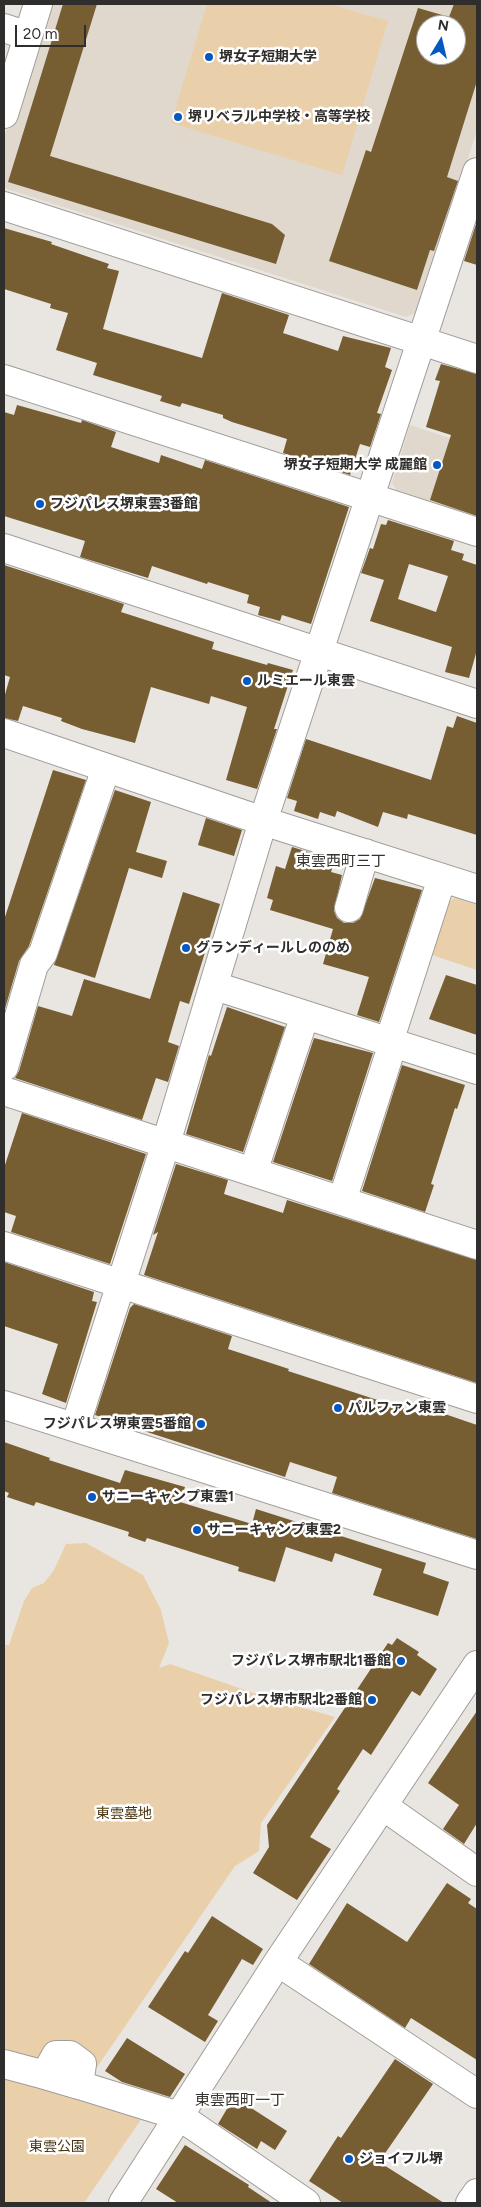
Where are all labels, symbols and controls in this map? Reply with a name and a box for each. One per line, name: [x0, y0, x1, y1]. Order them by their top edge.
scale bar: [18, 15, 89, 47]
north arrow: [416, 15, 466, 65]
text: N: [437, 16, 450, 35]
text: 20 m: [23, 25, 57, 43]
place label: 堺女子短期大学: [219, 49, 317, 65]
marker: 堺女子短期大学: [203, 51, 215, 63]
place label: 堺リベラル中学校・高等学校: [188, 109, 370, 125]
marker: 堺リベラル中学校・高等学校: [172, 111, 184, 123]
place label: 堺女子短期大学 成麗館: [284, 457, 427, 473]
marker: 堺女子短期大学 成麗館: [431, 459, 443, 471]
place label: フジパレス堺東雲3番館: [50, 496, 198, 512]
marker: フジパレス堺東雲3番館: [34, 498, 46, 510]
place label: ルミエール東雲: [257, 673, 355, 689]
marker: ルミエール東雲: [241, 675, 253, 687]
district label: 東雲西町三丁: [296, 853, 386, 871]
place label: グランディールしののめ: [196, 940, 350, 956]
marker: グランディールしののめ: [180, 942, 192, 954]
place label: パルファン東雲: [348, 1400, 446, 1416]
marker: パルファン東雲: [332, 1402, 344, 1414]
place label: フジパレス堺東雲5番館: [43, 1416, 191, 1432]
marker: フジパレス堺東雲5番館: [195, 1418, 207, 1430]
place label: サニーキャンプ東雲1: [102, 1489, 234, 1505]
marker: サニーキャンプ東雲1: [86, 1491, 98, 1503]
place label: サニーキャンプ東雲2: [207, 1522, 341, 1538]
marker: サニーキャンプ東雲2: [191, 1524, 203, 1536]
place label: フジパレス堺市駅北1番館: [231, 1653, 391, 1669]
marker: フジパレス堺市駅北1番館: [395, 1655, 407, 1667]
place label: フジパレス堺市駅北2番館: [200, 1692, 362, 1708]
marker: フジパレス堺市駅北2番館: [366, 1694, 378, 1706]
park label: 東雲墓地: [96, 1806, 152, 1822]
district label: 東雲西町一丁: [195, 2092, 285, 2110]
park label: 東雲公園: [29, 2139, 85, 2155]
place label: ジョイフル堺: [359, 2151, 443, 2167]
marker: ジョイフル堺: [343, 2153, 355, 2165]

